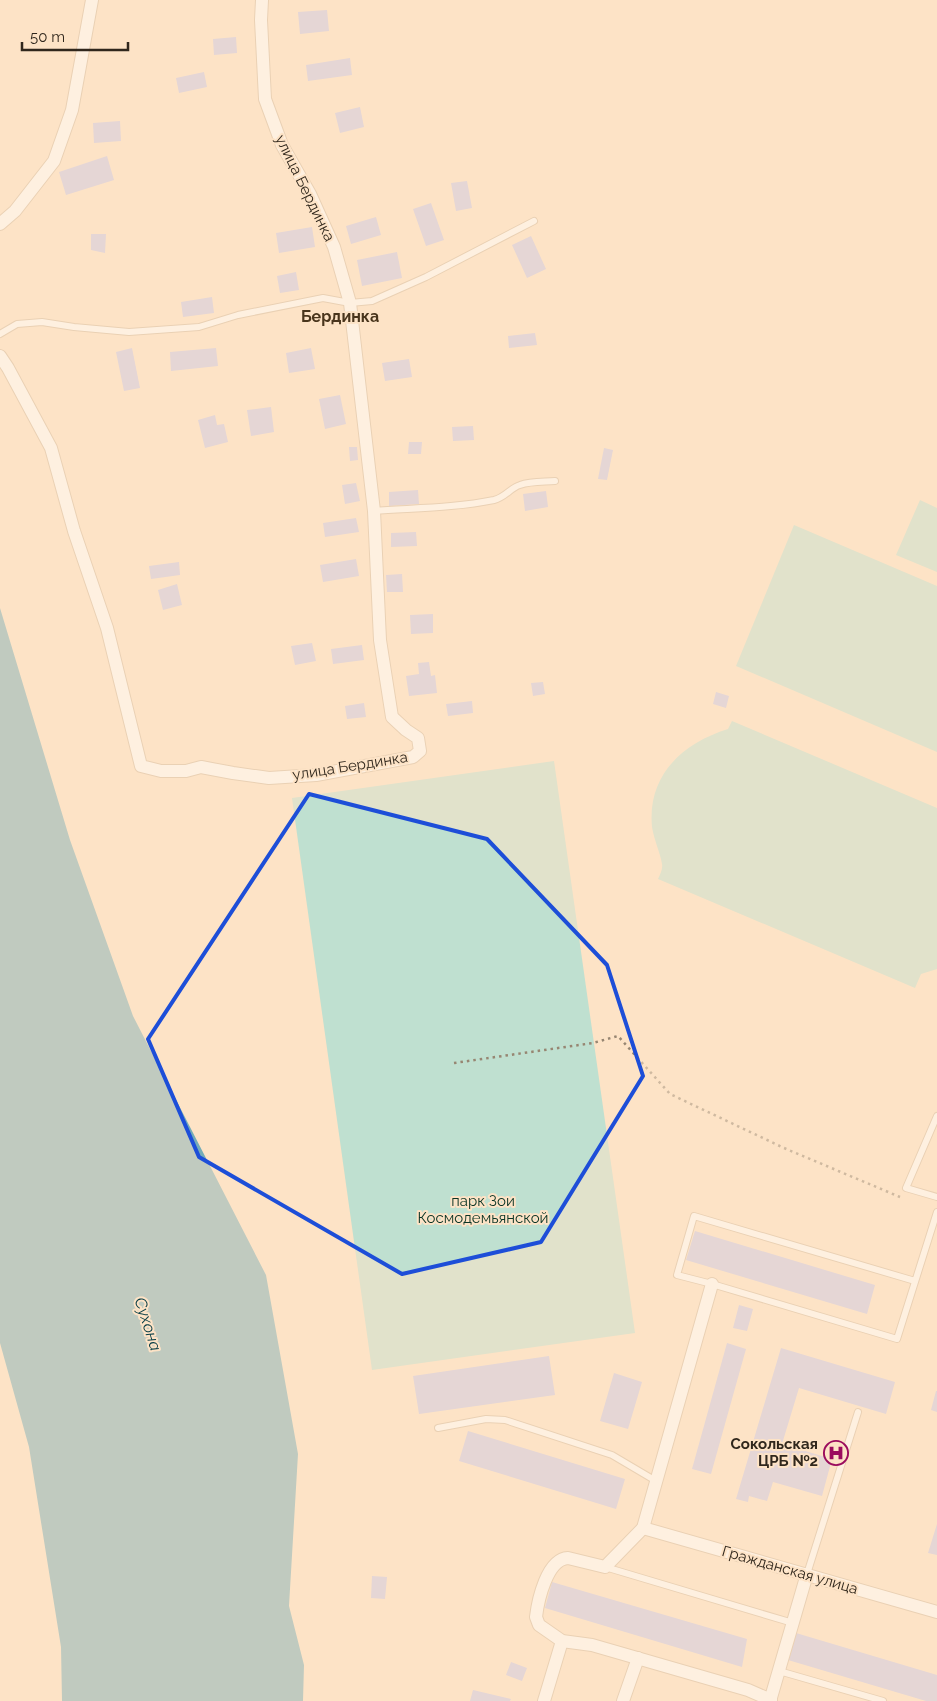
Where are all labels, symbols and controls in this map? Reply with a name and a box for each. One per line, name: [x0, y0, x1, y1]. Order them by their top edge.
scale bar: [22, 20, 129, 52]
text: 50 m: [30, 28, 65, 46]
street label: улица Бердинка: [271, 132, 339, 244]
district label: Бердинка: [301, 307, 379, 326]
street label: улица Бердинка: [291, 748, 409, 784]
park label: парк Зои Космодемьянской: [418, 1192, 548, 1227]
water label: Сухона: [130, 1295, 166, 1354]
place label: Сокольская ЦРБ №2: [731, 1435, 818, 1470]
hospital icon: Сокольская ЦРБ №2: [823, 1440, 849, 1466]
street label: Гражданская улица: [720, 1542, 860, 1598]

